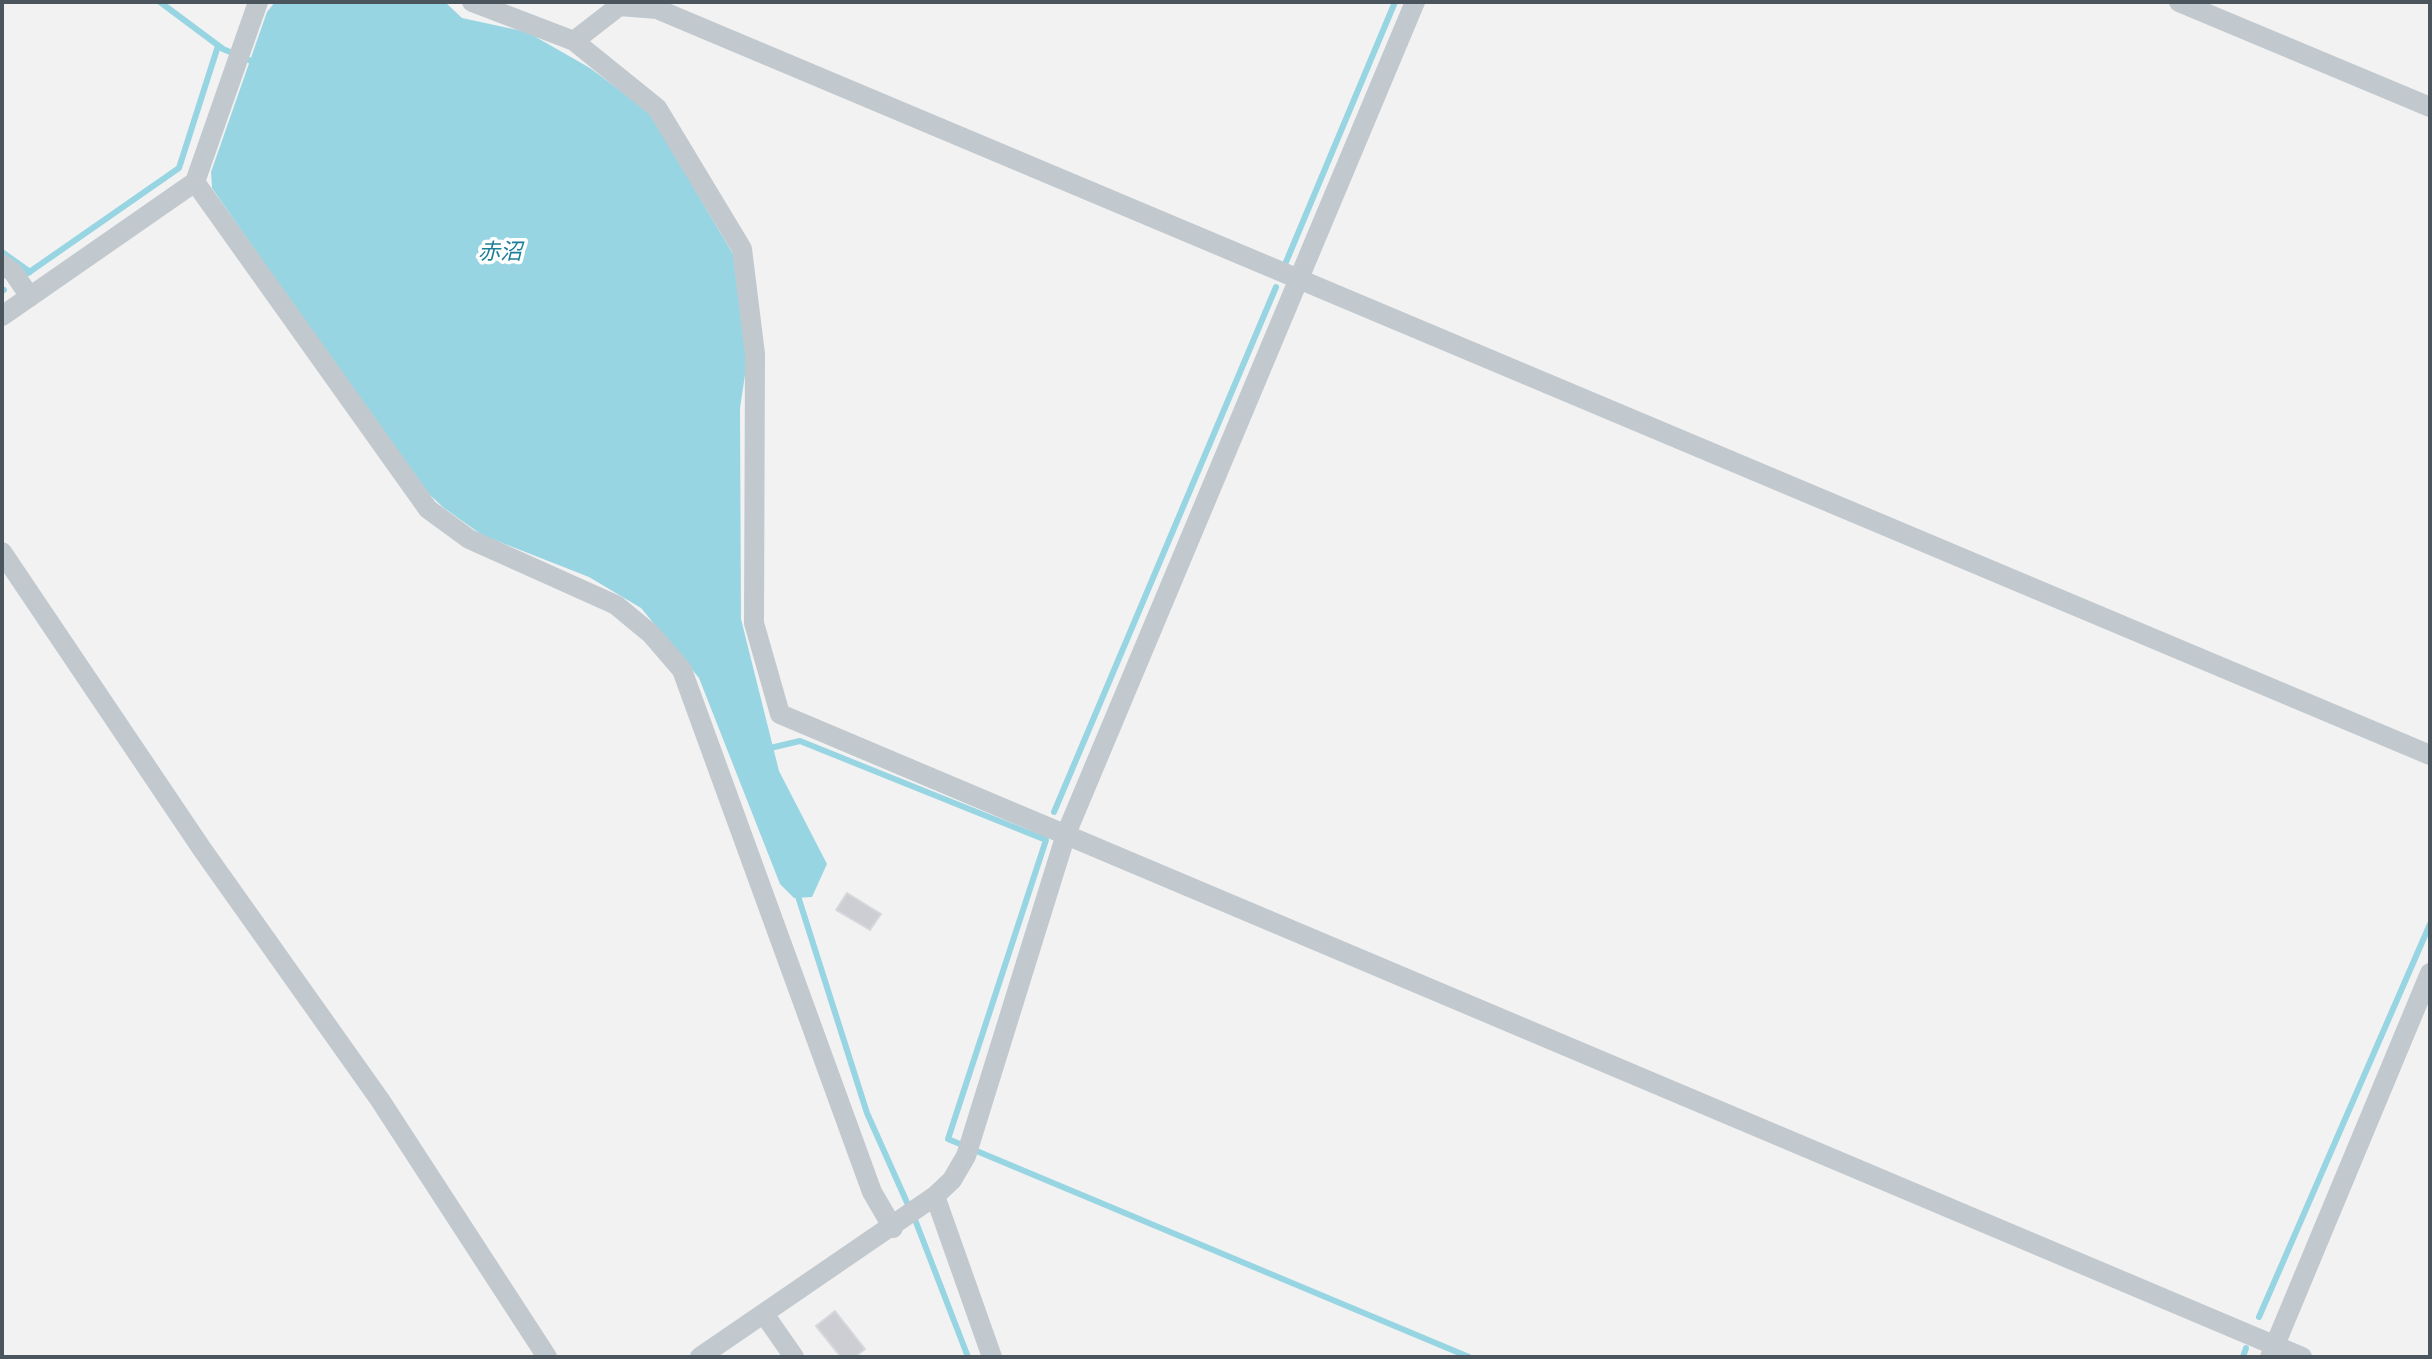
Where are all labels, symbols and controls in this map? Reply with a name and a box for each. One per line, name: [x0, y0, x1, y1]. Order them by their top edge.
water label: 赤沼: [478, 240, 522, 266]

